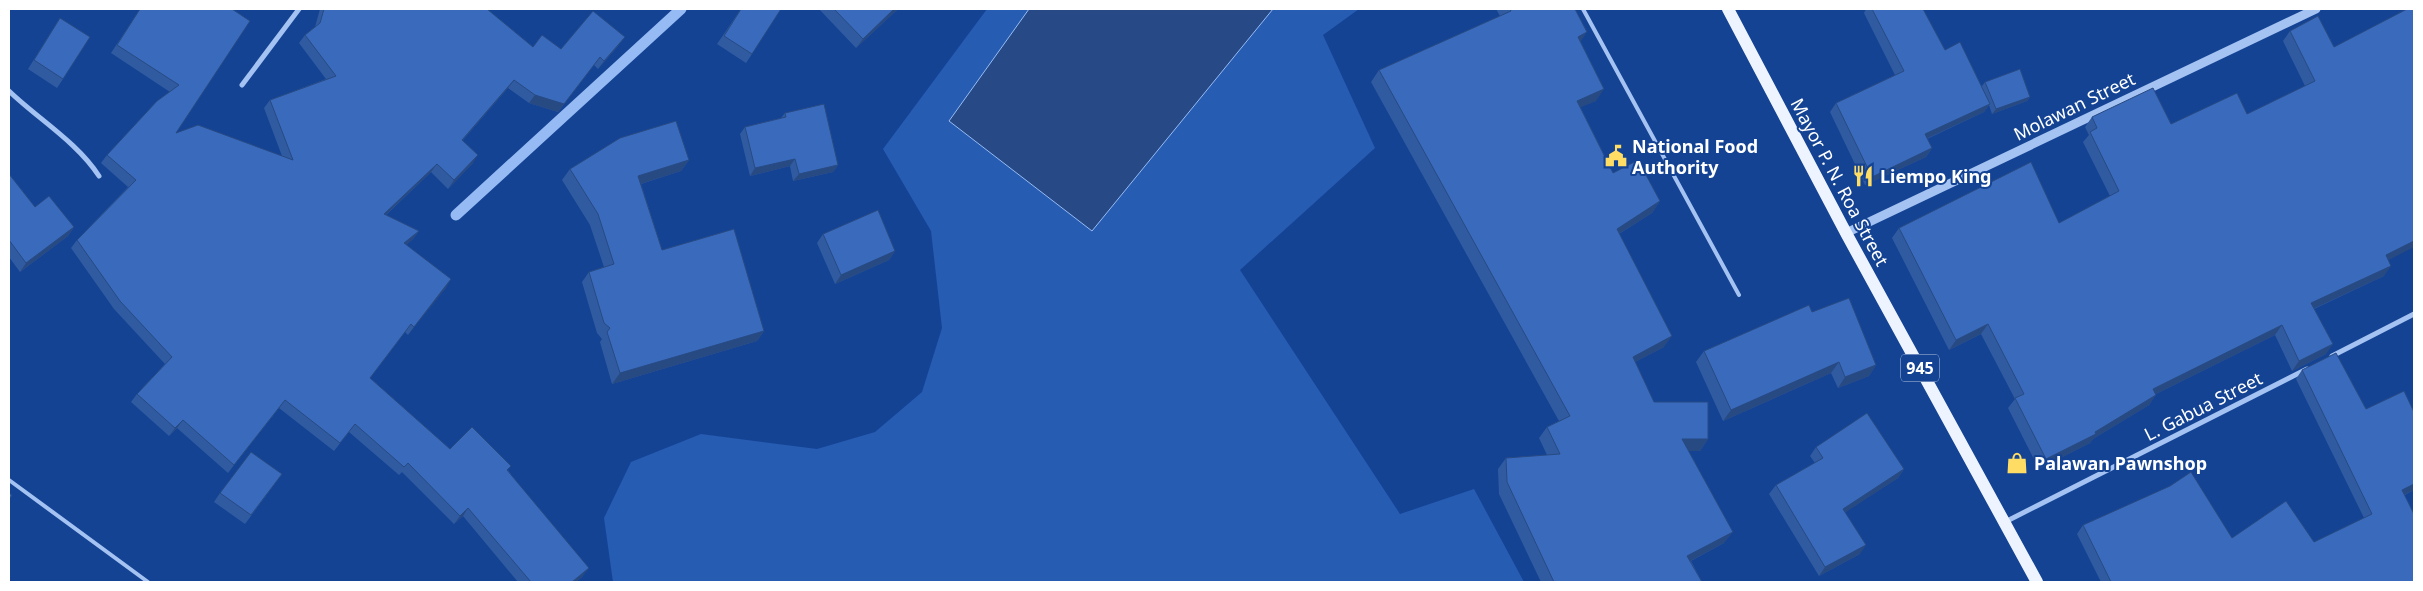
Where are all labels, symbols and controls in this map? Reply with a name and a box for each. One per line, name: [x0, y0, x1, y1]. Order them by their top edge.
street label: Molawan Street: [2009, 66, 2139, 146]
street label: Mayor P. N. Roa Street: [1786, 94, 1895, 271]
place label: National Food Authority: [1632, 134, 1758, 179]
public building icon: National Food Authority: [1603, 143, 1629, 169]
restaurant icon: Liempo King: [1850, 163, 1876, 189]
place label: Liempo King: [1880, 164, 1991, 188]
road number: 945: [1901, 354, 1939, 382]
street label: L. Gabua Street: [2140, 366, 2267, 446]
shop icon: Palawan Pawnshop: [2004, 450, 2030, 476]
place label: Palawan Pawnshop: [2034, 451, 2207, 475]

